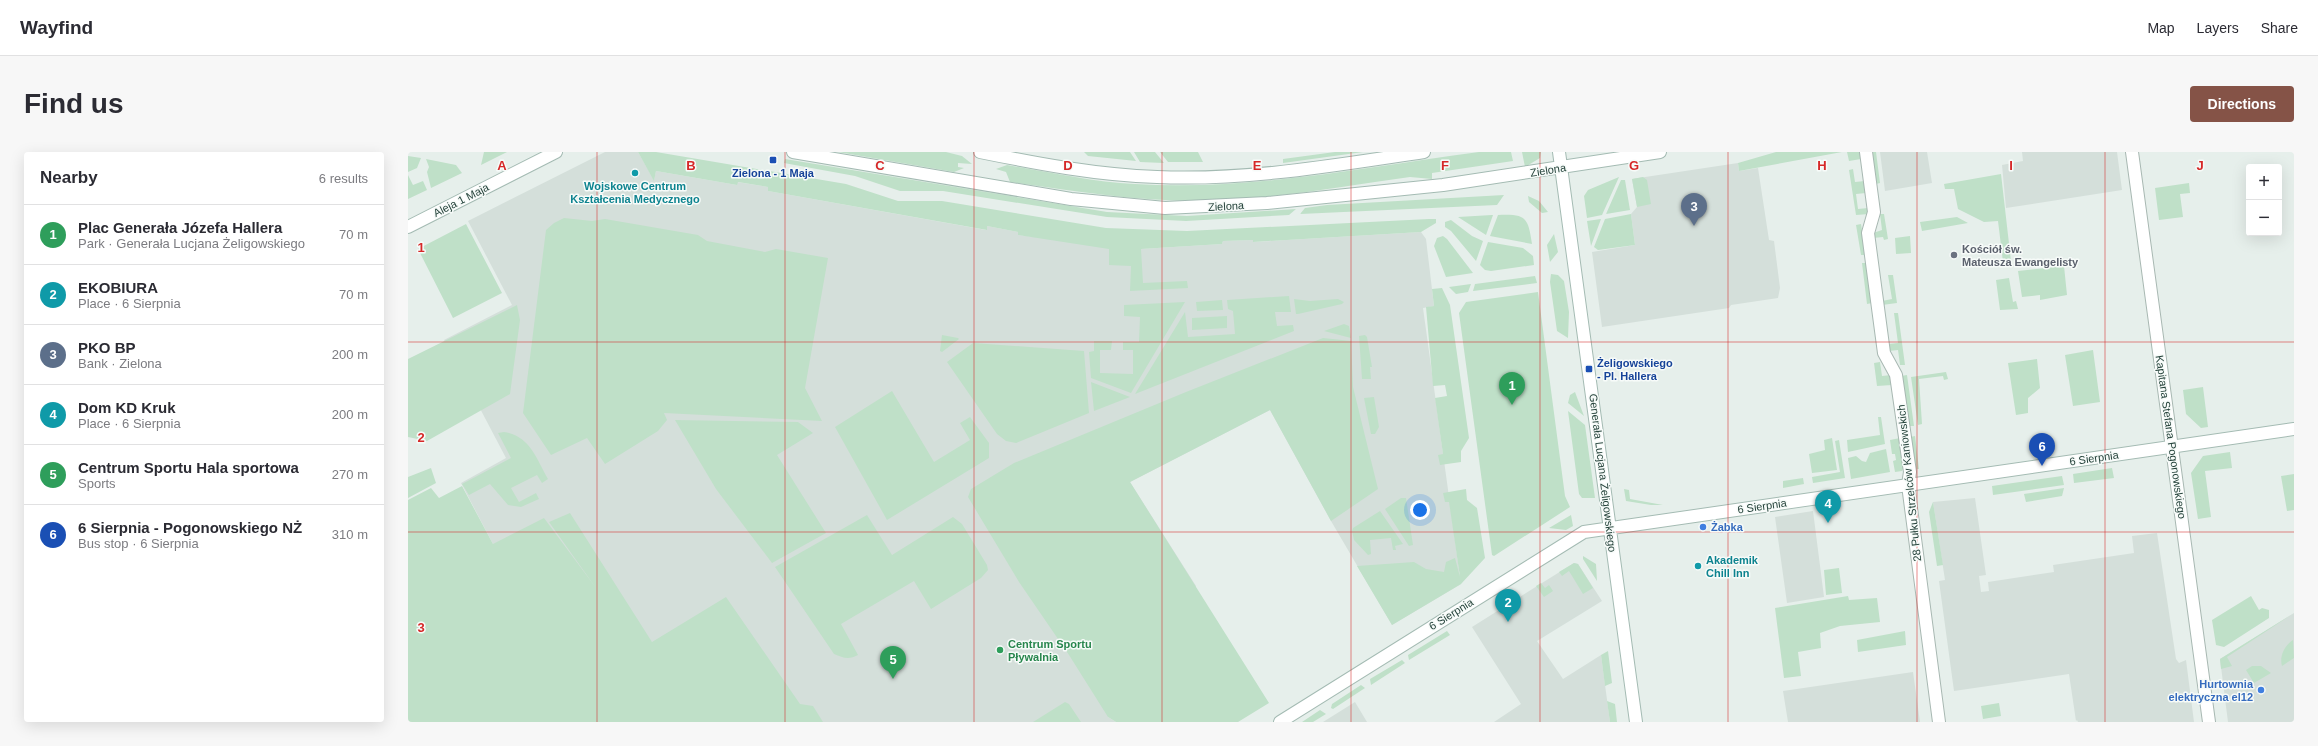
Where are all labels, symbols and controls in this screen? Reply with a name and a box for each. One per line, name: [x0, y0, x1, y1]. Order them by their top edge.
text: Wayfind: [20, 17, 93, 38]
text: Map: [2147, 20, 2175, 36]
text: Layers: [2197, 20, 2239, 36]
text: Share: [2261, 20, 2298, 36]
button: Directions: [2190, 86, 2294, 122]
text: Find us: [24, 88, 124, 119]
marker: Zielona - 1 Maja: [768, 155, 778, 165]
text: A: [497, 158, 507, 173]
text: B: [686, 158, 696, 173]
text: C: [875, 158, 885, 173]
text: D: [1063, 158, 1073, 173]
text: E: [1253, 158, 1262, 173]
text: F: [1441, 158, 1449, 173]
text: G: [1629, 158, 1639, 173]
text: H: [1817, 158, 1827, 173]
text: I: [2009, 158, 2013, 173]
text: J: [2196, 158, 2204, 173]
street label: Zielona: [1529, 161, 1568, 179]
map controls: [2246, 164, 2282, 236]
button: +: [2246, 164, 2282, 200]
place label: Zielona - 1 Maja: [732, 167, 815, 179]
text: Nearby: [40, 168, 98, 187]
marker: Wojskowe Centrum Kształcenia Medycznego: [630, 168, 640, 178]
text: 6 results: [319, 171, 368, 186]
place label: Wojskowe Centrum Kształcenia Medycznego: [570, 180, 700, 205]
street label: Aleja 1 Maja: [431, 181, 491, 219]
pin: 3: [1681, 193, 1707, 226]
street label: Zielona: [1208, 199, 1245, 213]
button: −: [2246, 200, 2282, 236]
text: Plac Generała Józefa Hallera: [78, 219, 282, 236]
text: 1: [49, 227, 57, 242]
text: 70 m: [339, 227, 368, 242]
text: Park · Generała Lucjana Żeligowskiego: [78, 236, 305, 251]
text: 1: [417, 240, 425, 255]
place label: Kościół św. Mateusza Ewangelisty: [1962, 243, 2079, 268]
marker: Kościół św. Mateusza Ewangelisty: [1949, 250, 1959, 260]
text: EKOBIURA: [78, 279, 158, 296]
text: 2: [49, 287, 57, 302]
text: 70 m: [339, 287, 368, 302]
text: Place · 6 Sierpnia: [78, 296, 181, 311]
text: PKO BP: [78, 339, 136, 356]
text: 3: [49, 347, 57, 362]
text: 200 m: [332, 347, 368, 362]
street label: Kapitana Stefana Pogonowskiego: [2154, 354, 2188, 520]
text: Bank · Zielona: [78, 356, 162, 371]
place label: Żeligowskiego - Pl. Hallera: [1597, 357, 1673, 382]
marker: Żeligowskiego - Pl. Hallera: [1584, 364, 1594, 374]
pin: 1: [1499, 372, 1525, 405]
street label: Generała Lucjana Żeligowskiego: [1587, 393, 1619, 553]
text: Dom KD Kruk: [78, 399, 176, 416]
street label: 28 Pułku Strzelców Kaniowskich: [1895, 404, 1923, 562]
text: 4: [49, 407, 57, 422]
text: 200 m: [332, 407, 368, 422]
text: Place · 6 Sierpnia: [78, 416, 181, 431]
text: 2: [417, 430, 425, 445]
pin: 6: [2029, 433, 2055, 466]
street label: 6 Sierpnia: [2069, 448, 2120, 467]
text: Centrum Sportu Hala sportowa: [78, 459, 299, 476]
text: 5: [49, 467, 57, 482]
text: 270 m: [332, 467, 368, 482]
text: Sports: [78, 476, 116, 491]
pin: 4: [1815, 490, 1841, 523]
street label: 6 Sierpnia: [1737, 496, 1788, 515]
your location: [1410, 500, 1430, 520]
text: 6 Sierpnia - Pogonowskiego NŻ: [78, 519, 302, 536]
place label: Żabka: [1711, 521, 1744, 533]
marker: Żabka: [1698, 522, 1708, 532]
text: 6: [49, 527, 57, 542]
text: 310 m: [332, 527, 368, 542]
text: Bus stop · 6 Sierpnia: [78, 536, 199, 551]
place label: Akademik Chill Inn: [1706, 554, 1759, 579]
marker: Akademik Chill Inn: [1693, 561, 1703, 571]
pin: 2: [1495, 589, 1521, 622]
street label: 6 Sierpnia: [1427, 595, 1476, 632]
text: 3: [417, 620, 425, 635]
place label: Centrum Sportu Pływalnia: [1008, 638, 1092, 663]
marker: Centrum Sportu Pływalnia: [995, 645, 1005, 655]
pin: 5: [880, 646, 906, 679]
place label: Hurtownia elektryczna el12: [2169, 678, 2254, 703]
marker: Hurtownia elektryczna el12: [2256, 685, 2266, 695]

